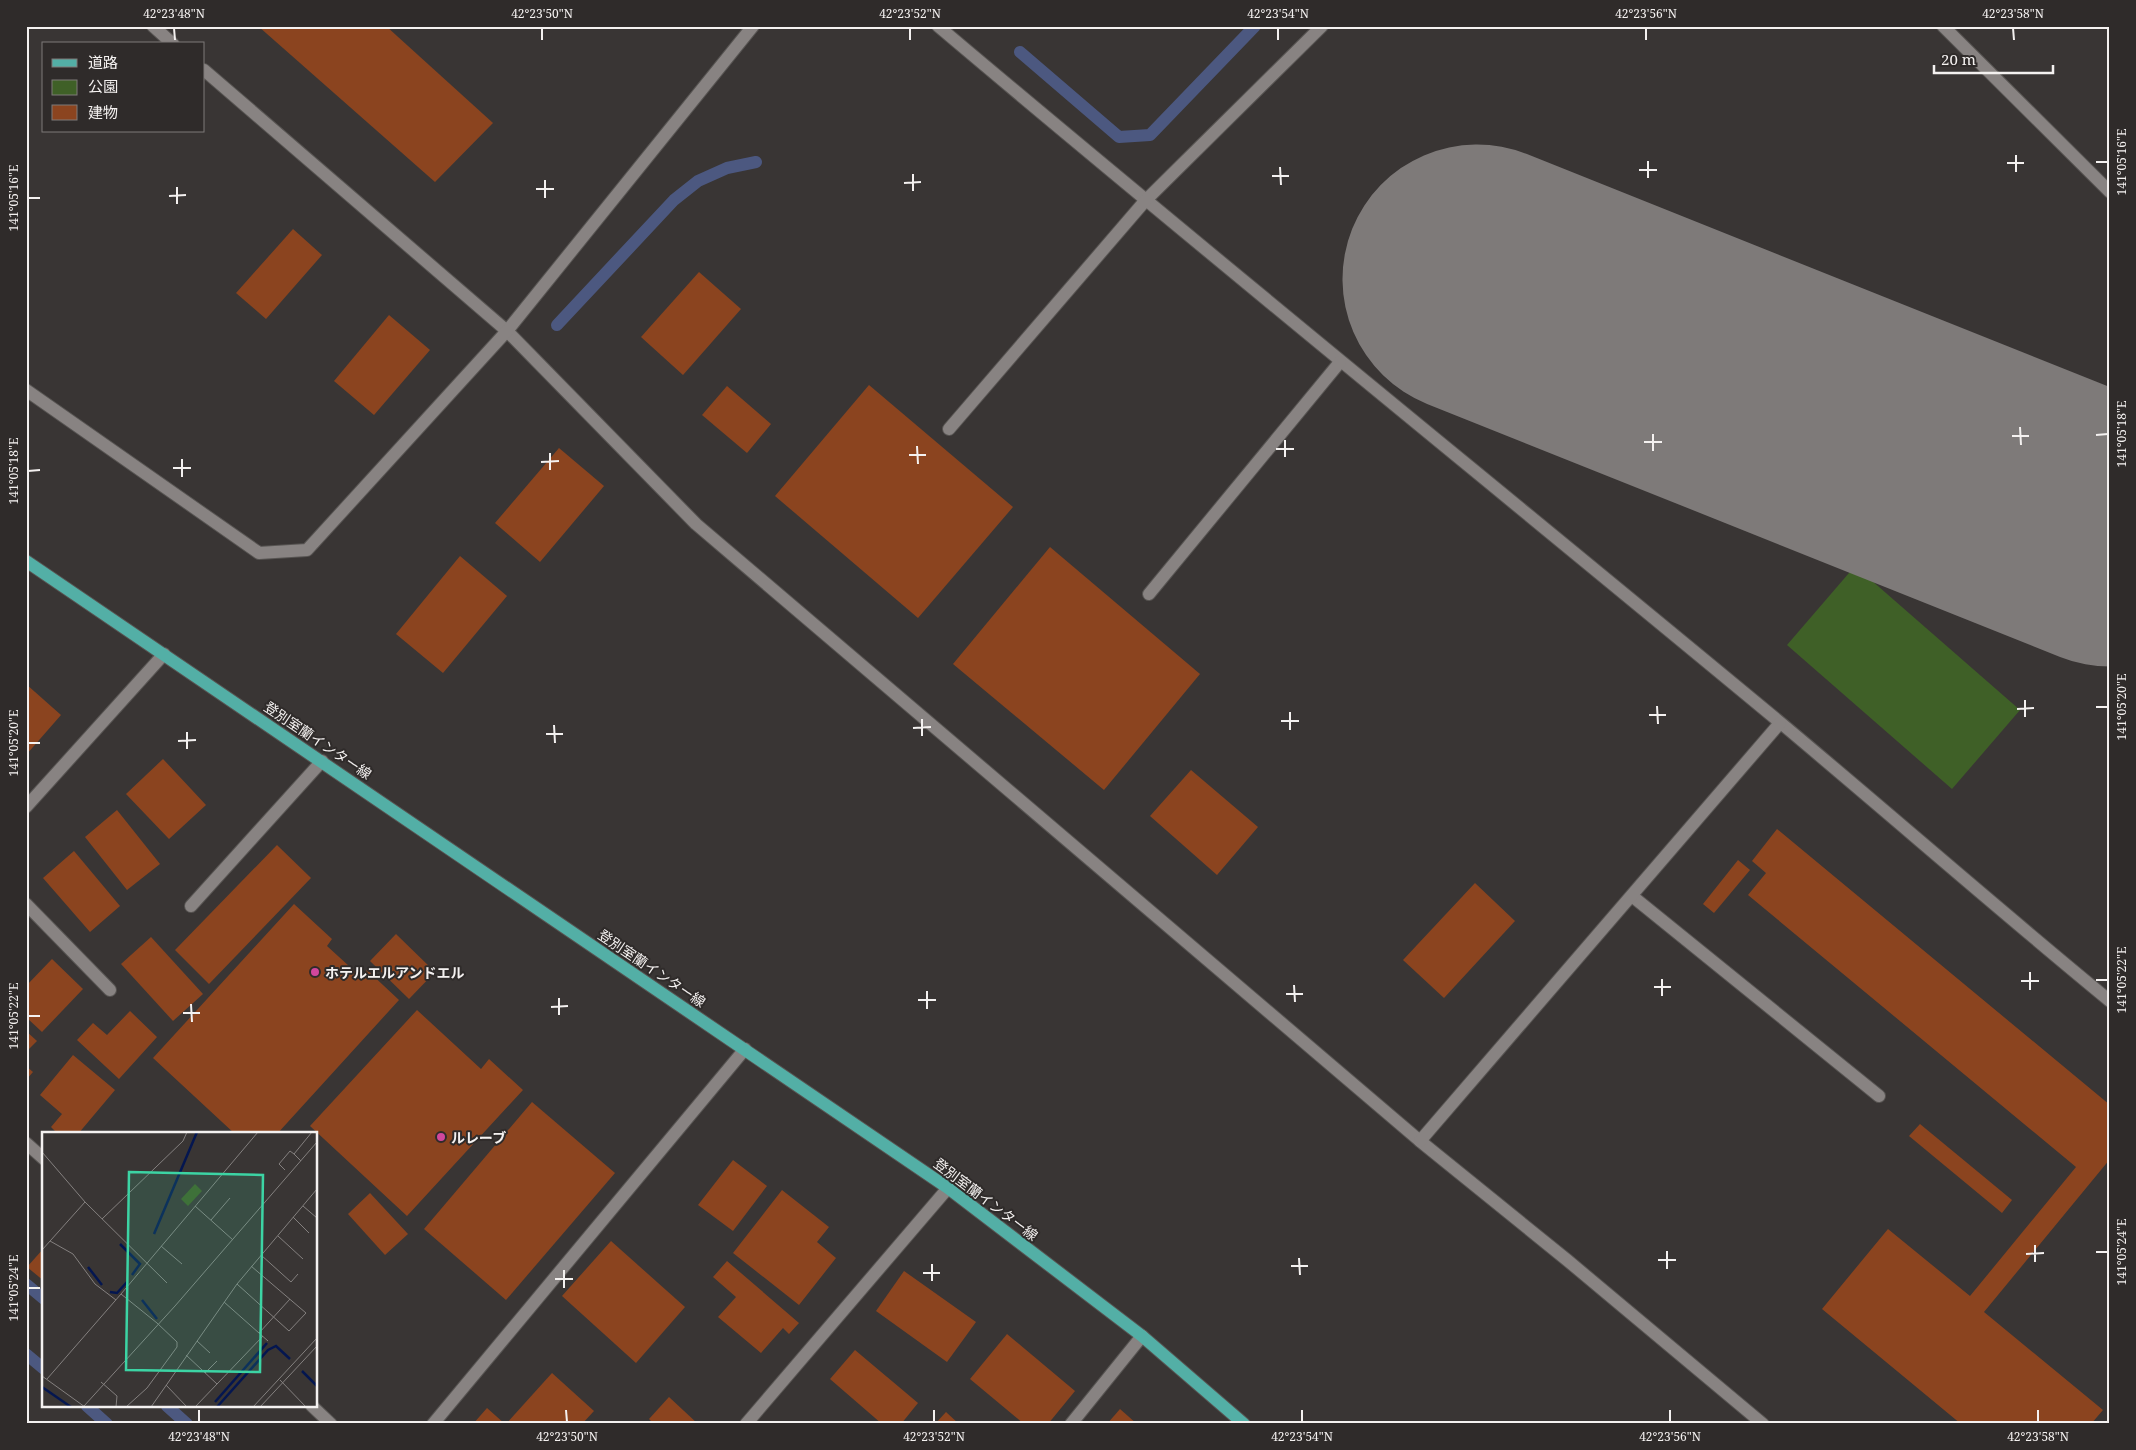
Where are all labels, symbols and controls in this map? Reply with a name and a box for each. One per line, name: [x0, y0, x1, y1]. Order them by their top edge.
text: 42°23'48"N: [143, 5, 205, 22]
text: 42°23'50"N: [511, 5, 573, 22]
text: 42°23'52"N: [879, 5, 941, 22]
text: 42°23'54"N: [1247, 5, 1309, 22]
text: 42°23'56"N: [1615, 5, 1677, 22]
text: 42°23'58"N: [1982, 5, 2044, 22]
legend: [42, 42, 205, 132]
scale bar: [1934, 42, 2052, 74]
text: 20 m: [1941, 49, 1976, 69]
text: 道路: [88, 52, 118, 72]
text: 公園: [88, 76, 118, 96]
text: 建物: [88, 102, 118, 122]
text: 141°05'16"E: [2113, 129, 2130, 195]
text: 141°05'16"E: [5, 165, 22, 231]
text: 141°05'18"E: [2113, 401, 2130, 467]
text: 141°05'18"E: [5, 438, 22, 504]
text: 141°05'20"E: [2113, 674, 2130, 740]
street label: 登別室蘭インター線: [260, 697, 376, 783]
text: 141°05'20"E: [5, 710, 22, 776]
street label: 登別室蘭インター線: [594, 925, 710, 1011]
text: 141°05'22"E: [2113, 947, 2130, 1013]
place label: ホテルエルアンドエル: [325, 963, 464, 982]
marker: ホテルエルアンドエル: [309, 966, 321, 978]
text: 141°05'22"E: [5, 983, 22, 1049]
place label: ルレーブ: [451, 1128, 506, 1147]
marker: ルレーブ: [435, 1131, 447, 1143]
inset map: [42, 1132, 318, 1408]
street label: 登別室蘭インター線: [930, 1153, 1042, 1245]
text: 141°05'24"E: [2113, 1219, 2130, 1285]
text: 141°05'24"E: [5, 1255, 22, 1321]
text: 42°23'48"N: [168, 1428, 230, 1445]
text: 42°23'50"N: [536, 1428, 598, 1445]
text: 42°23'52"N: [903, 1428, 965, 1445]
text: 42°23'54"N: [1271, 1428, 1333, 1445]
text: 42°23'56"N: [1639, 1428, 1701, 1445]
text: 42°23'58"N: [2007, 1428, 2069, 1445]

